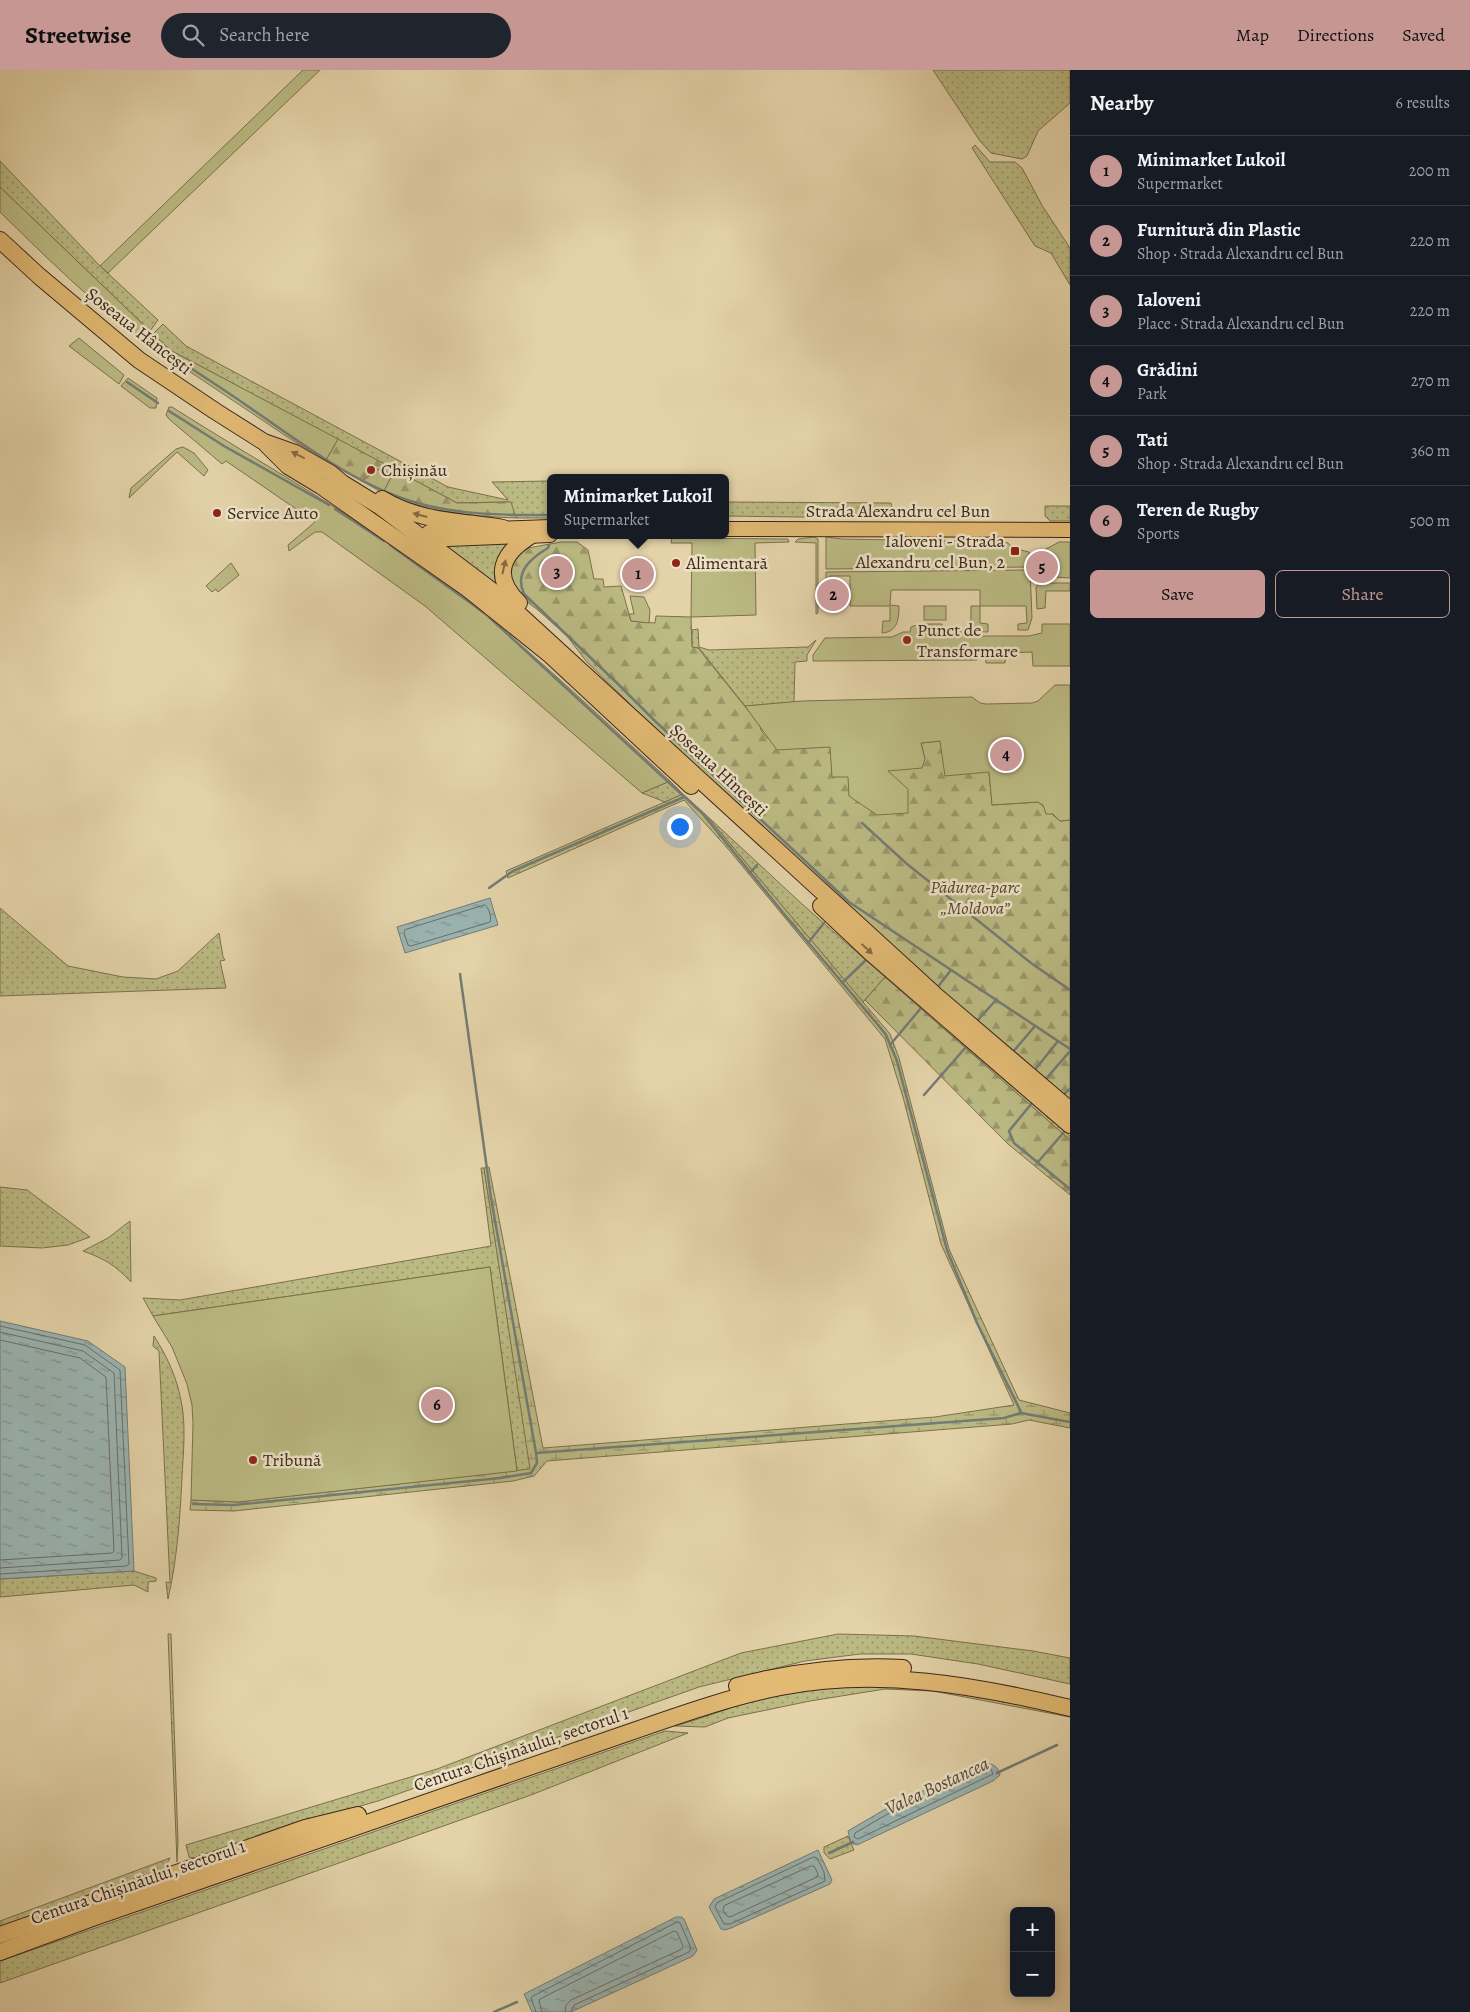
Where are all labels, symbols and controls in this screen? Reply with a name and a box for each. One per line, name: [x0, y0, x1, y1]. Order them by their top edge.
search box: [161, 13, 511, 58]
text: Streetwise: [25, 19, 131, 51]
icon: search: [179, 21, 207, 49]
text: Search here: [219, 22, 310, 48]
text: Map: [1236, 23, 1269, 47]
text: Directions: [1297, 23, 1374, 47]
text: Saved: [1402, 23, 1445, 47]
text: Nearby: [1090, 89, 1153, 117]
text: 6 results: [1396, 92, 1450, 114]
text: Minimarket Lukoil: [1137, 147, 1286, 173]
text: 1: [1103, 160, 1109, 182]
text: 200 m: [1409, 160, 1450, 182]
text: Supermarket: [1137, 173, 1223, 195]
text: Furnitură din Plastic: [1137, 217, 1301, 243]
text: 2: [1102, 230, 1110, 252]
text: 220 m: [1410, 230, 1450, 252]
text: Shop · Strada Alexandru cel Bun: [1137, 243, 1344, 265]
street label: Șoseaua Hâncești: [81, 282, 197, 380]
text: Ialoveni: [1137, 287, 1201, 313]
text: 3: [1103, 300, 1109, 322]
text: 220 m: [1410, 300, 1450, 322]
text: Place · Strada Alexandru cel Bun: [1137, 313, 1344, 335]
text: Grădini: [1137, 357, 1198, 383]
text: 4: [1102, 370, 1110, 392]
text: 270 m: [1411, 370, 1450, 392]
text: Park: [1137, 383, 1167, 405]
text: Tati: [1137, 427, 1168, 453]
text: 5: [1103, 440, 1109, 462]
text: 360 m: [1411, 440, 1450, 462]
one-way arrow: [291, 451, 305, 459]
text: Shop · Strada Alexandru cel Bun: [1137, 453, 1344, 475]
place label: Chișinău: [381, 458, 448, 482]
marker: Chișinău: [365, 464, 377, 476]
popup: [547, 474, 729, 539]
text: Minimarket Lukoil: [564, 483, 712, 509]
text: Teren de Rugby: [1137, 497, 1259, 523]
street label: Strada Alexandru cel Bun: [806, 499, 990, 523]
place label: Service Auto: [227, 501, 318, 525]
marker: Service Auto: [211, 507, 223, 519]
text: Supermarket: [564, 509, 650, 531]
text: 6: [1102, 510, 1110, 532]
text: 500 m: [1410, 510, 1450, 532]
one-way arrow: [413, 511, 428, 519]
text: Sports: [1137, 523, 1180, 545]
place label: Ialoveni - Strada Alexandru cel Bun, 2: [855, 529, 1006, 574]
marker: Ialoveni - Strada Alexandru cel Bun, 2: [1009, 545, 1021, 557]
pin: 5: [1026, 548, 1058, 586]
place label: Alimentară: [685, 551, 769, 575]
pin: 3: [541, 553, 573, 591]
pin: 1: [622, 555, 654, 593]
marker: Alimentară: [670, 557, 682, 569]
one-way arrow: [501, 559, 509, 575]
button: Save: [1090, 570, 1265, 618]
button: Share: [1275, 570, 1450, 618]
pin: 2: [817, 576, 849, 614]
place label: Punct de Transformare: [917, 618, 1018, 663]
marker: Punct de Transformare: [901, 634, 913, 646]
street label: Șoseaua Hîncești: [665, 718, 773, 822]
pin: 4: [990, 736, 1022, 774]
your location: [667, 814, 693, 840]
park label: Pădurea-parc „Moldova”: [930, 875, 1021, 920]
one-way arrow: [860, 943, 872, 955]
pin: 6: [421, 1386, 453, 1424]
place label: Tribună: [263, 1448, 322, 1472]
marker: Tribună: [247, 1454, 259, 1466]
street label: Centura Chișinăului, sectorul 1: [410, 1701, 632, 1797]
water label: Valea Bostancea: [881, 1750, 993, 1821]
street label: Centura Chișinăului, sectorul 1: [27, 1834, 249, 1930]
map controls: [1010, 1907, 1055, 1997]
button: +: [1010, 1907, 1055, 1952]
button: −: [1010, 1952, 1055, 1997]

